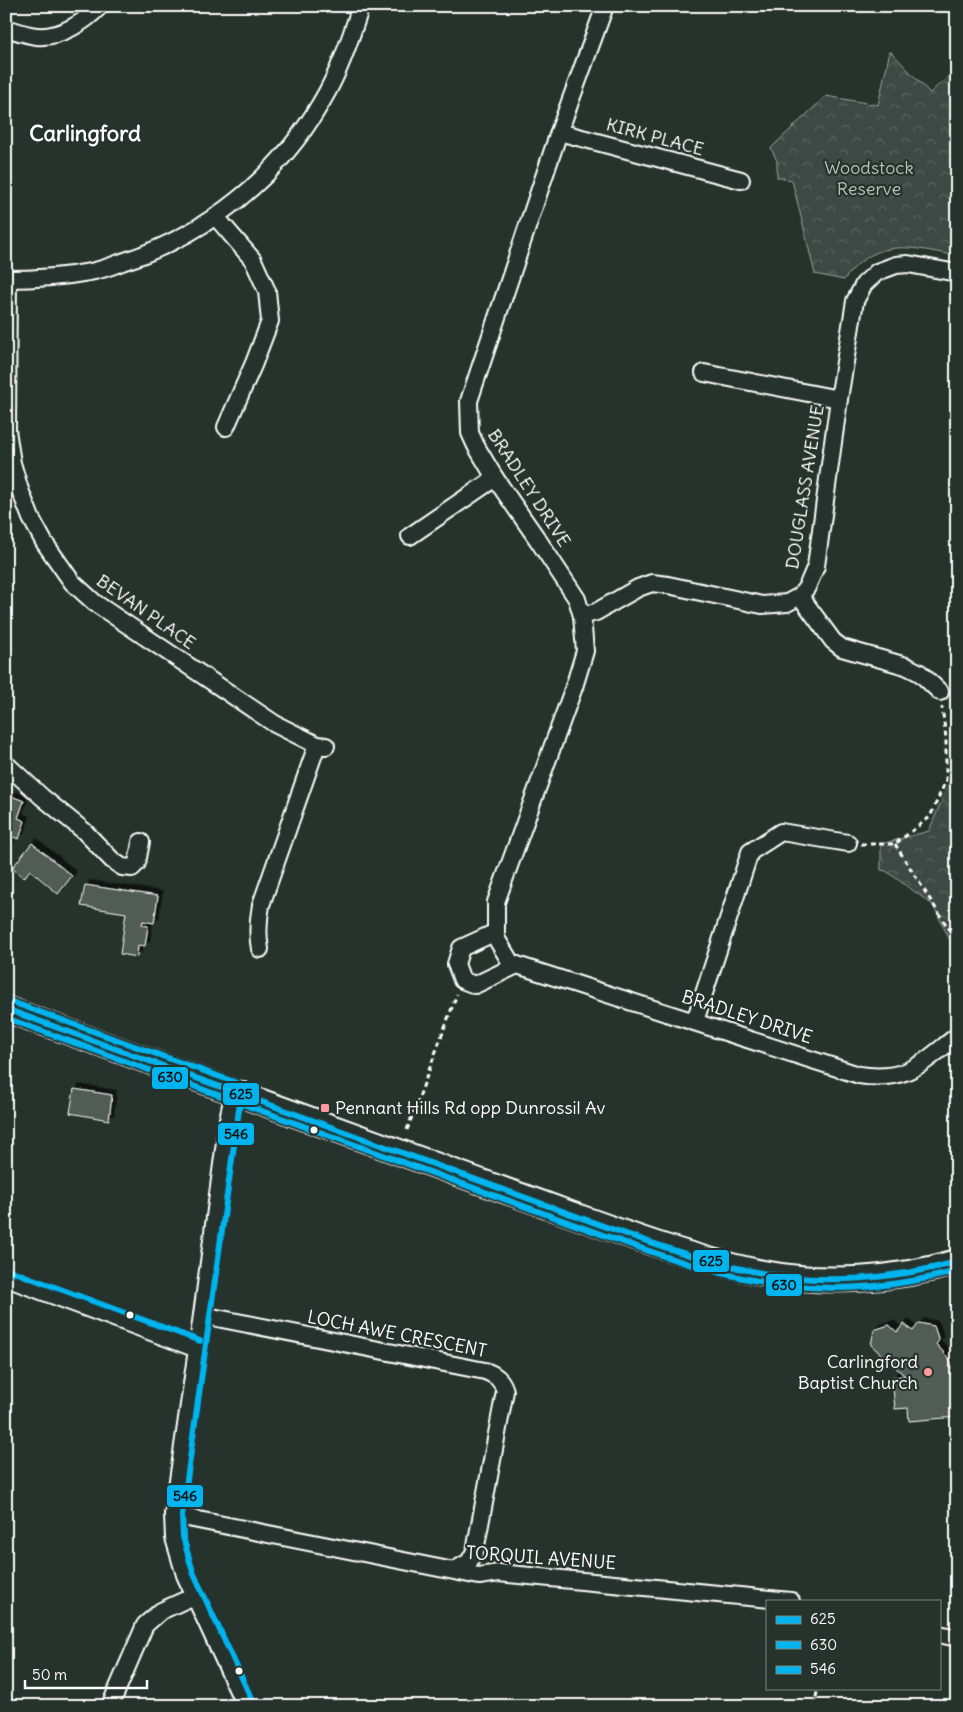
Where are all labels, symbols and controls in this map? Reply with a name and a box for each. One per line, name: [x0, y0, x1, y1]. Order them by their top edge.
street label: KIRK PLACE: [604, 112, 707, 161]
district label: Carlingford: [29, 119, 141, 147]
park label: Woodstock Reserve: [824, 156, 914, 200]
street label: DOUGLASS AVENUE: [780, 403, 829, 571]
street label: BRADLEY DRIVE: [483, 424, 576, 551]
street label: BEVAN PLACE: [92, 569, 200, 654]
street label: BRADLEY DRIVE: [679, 985, 815, 1048]
line badge: 630: [151, 1066, 189, 1090]
text: 630: [157, 1068, 183, 1086]
line badge: 625: [222, 1082, 260, 1106]
text: 625: [229, 1085, 253, 1103]
place label: Pennant Hills Rd opp Dunrossil Av: [335, 1096, 605, 1119]
marker: Pennant Hills Rd opp Dunrossil Av: [319, 1102, 331, 1114]
line badge: 546: [217, 1122, 255, 1146]
text: 546: [224, 1125, 248, 1143]
unlabelled marker: [309, 1125, 319, 1135]
line badge: 625: [692, 1249, 730, 1273]
text: 625: [699, 1252, 723, 1270]
line badge: 630: [765, 1273, 803, 1297]
text: 630: [771, 1276, 797, 1294]
street label: LOCH AWE CRESCENT: [306, 1305, 489, 1362]
unlabelled marker: [125, 1310, 135, 1320]
place label: Carlingford Baptist Church: [798, 1350, 918, 1394]
marker: Carlingford Baptist Church: [922, 1366, 934, 1378]
line badge: 546: [166, 1484, 204, 1508]
text: 546: [173, 1487, 197, 1505]
street label: TORQUIL AVENUE: [465, 1541, 617, 1574]
legend: [766, 1600, 940, 1690]
text: 625: [810, 1609, 836, 1628]
text: 630: [810, 1635, 837, 1654]
scale bar: [25, 1657, 148, 1689]
text: 546: [810, 1659, 836, 1678]
text: 50 m: [32, 1665, 67, 1684]
unlabelled marker: [234, 1666, 244, 1676]

